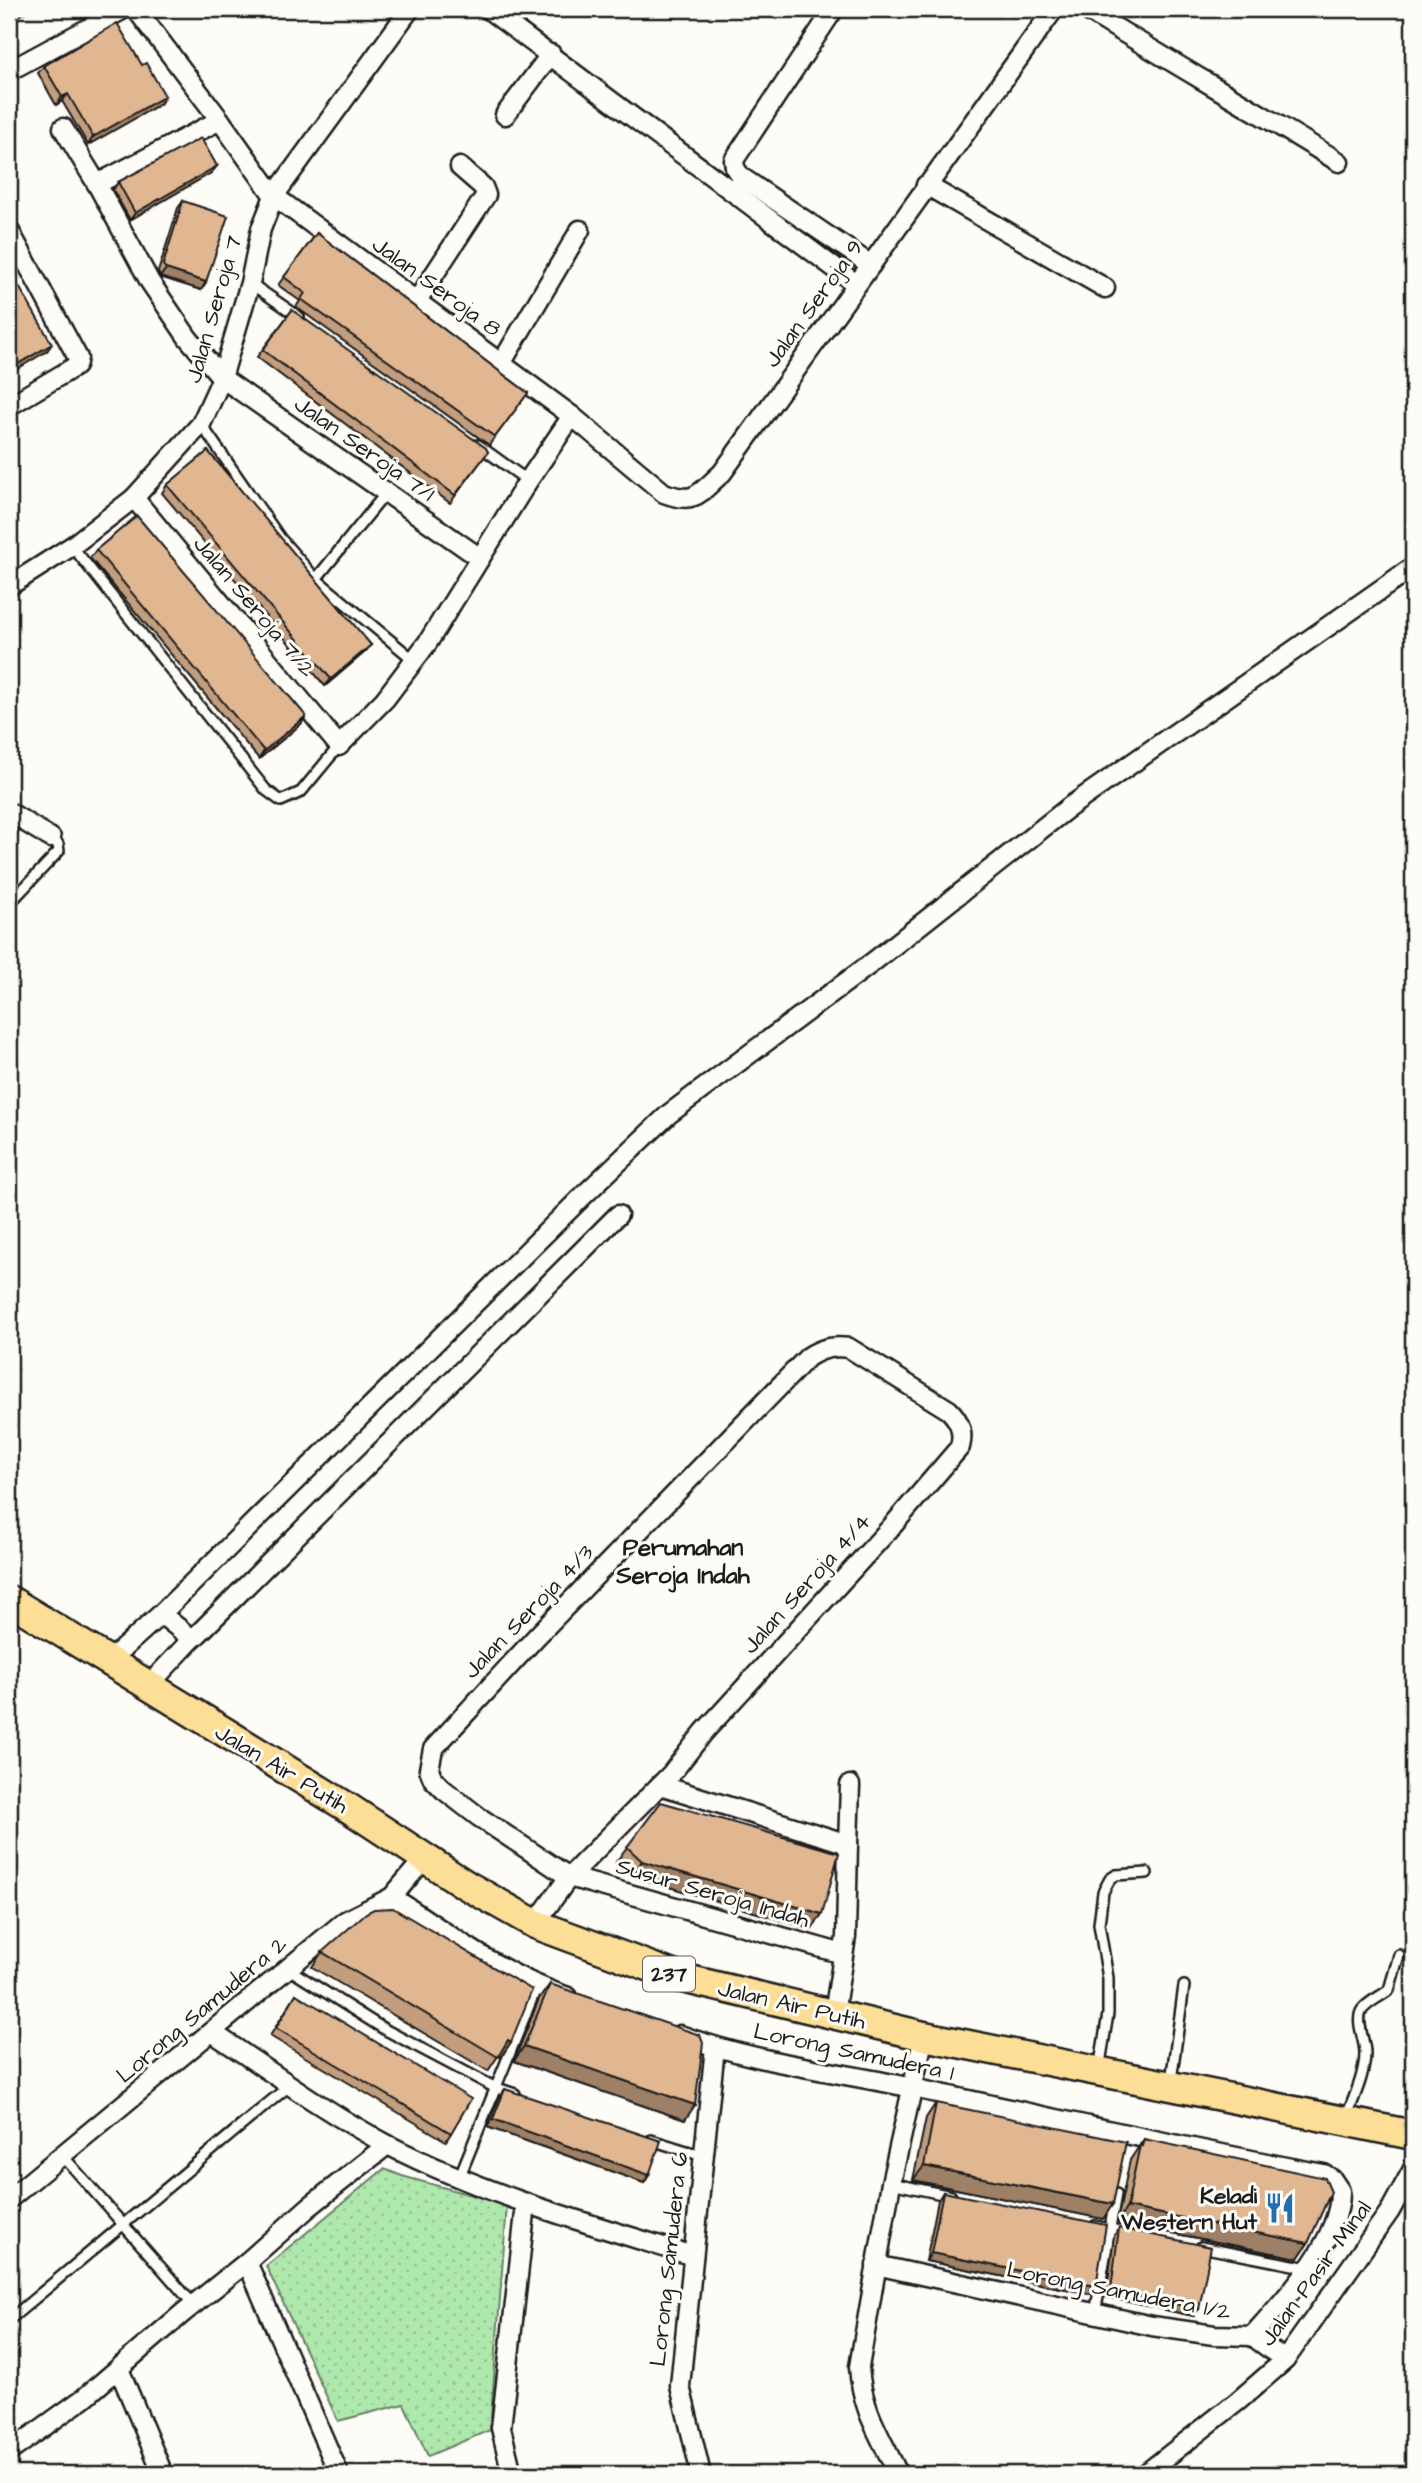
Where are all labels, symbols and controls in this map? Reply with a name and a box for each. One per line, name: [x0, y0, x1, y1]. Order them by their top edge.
street label: Jalan Seroja 8: [365, 229, 508, 345]
street label: Jalan Seroja 7: [178, 232, 250, 387]
street label: Jalan Seroja 9: [757, 233, 871, 374]
street label: Jalan Seroja 7/1: [288, 388, 441, 509]
street label: Jalan Seroja 7/2: [186, 529, 323, 684]
street label: Jalan Seroja 4/4: [735, 1506, 879, 1661]
district label: Perumahan Seroja Indah: [615, 1531, 751, 1593]
street label: Jalan Seroja 4/3: [456, 1537, 601, 1686]
street label: Jalan Air Putih: [209, 1716, 355, 1822]
street label: Susur Seroja Indah: [613, 1850, 814, 1936]
street label: Lorong Samudera 2: [109, 1929, 295, 2092]
road number: 237: [643, 1956, 695, 1992]
street label: Jalan Air Putih: [715, 1972, 869, 2038]
street label: Lorong Samudera 1: [751, 2015, 957, 2090]
street label: Lorong Samudera 6: [642, 2150, 697, 2368]
place label: Keladi Western Hut: [1120, 2180, 1258, 2238]
restaurant icon: Keladi Western Hut: [1263, 2191, 1297, 2225]
street label: Jalan Pasir Minal: [1252, 2194, 1379, 2353]
street label: Lorong Samudera 1/2: [1004, 2254, 1234, 2329]

